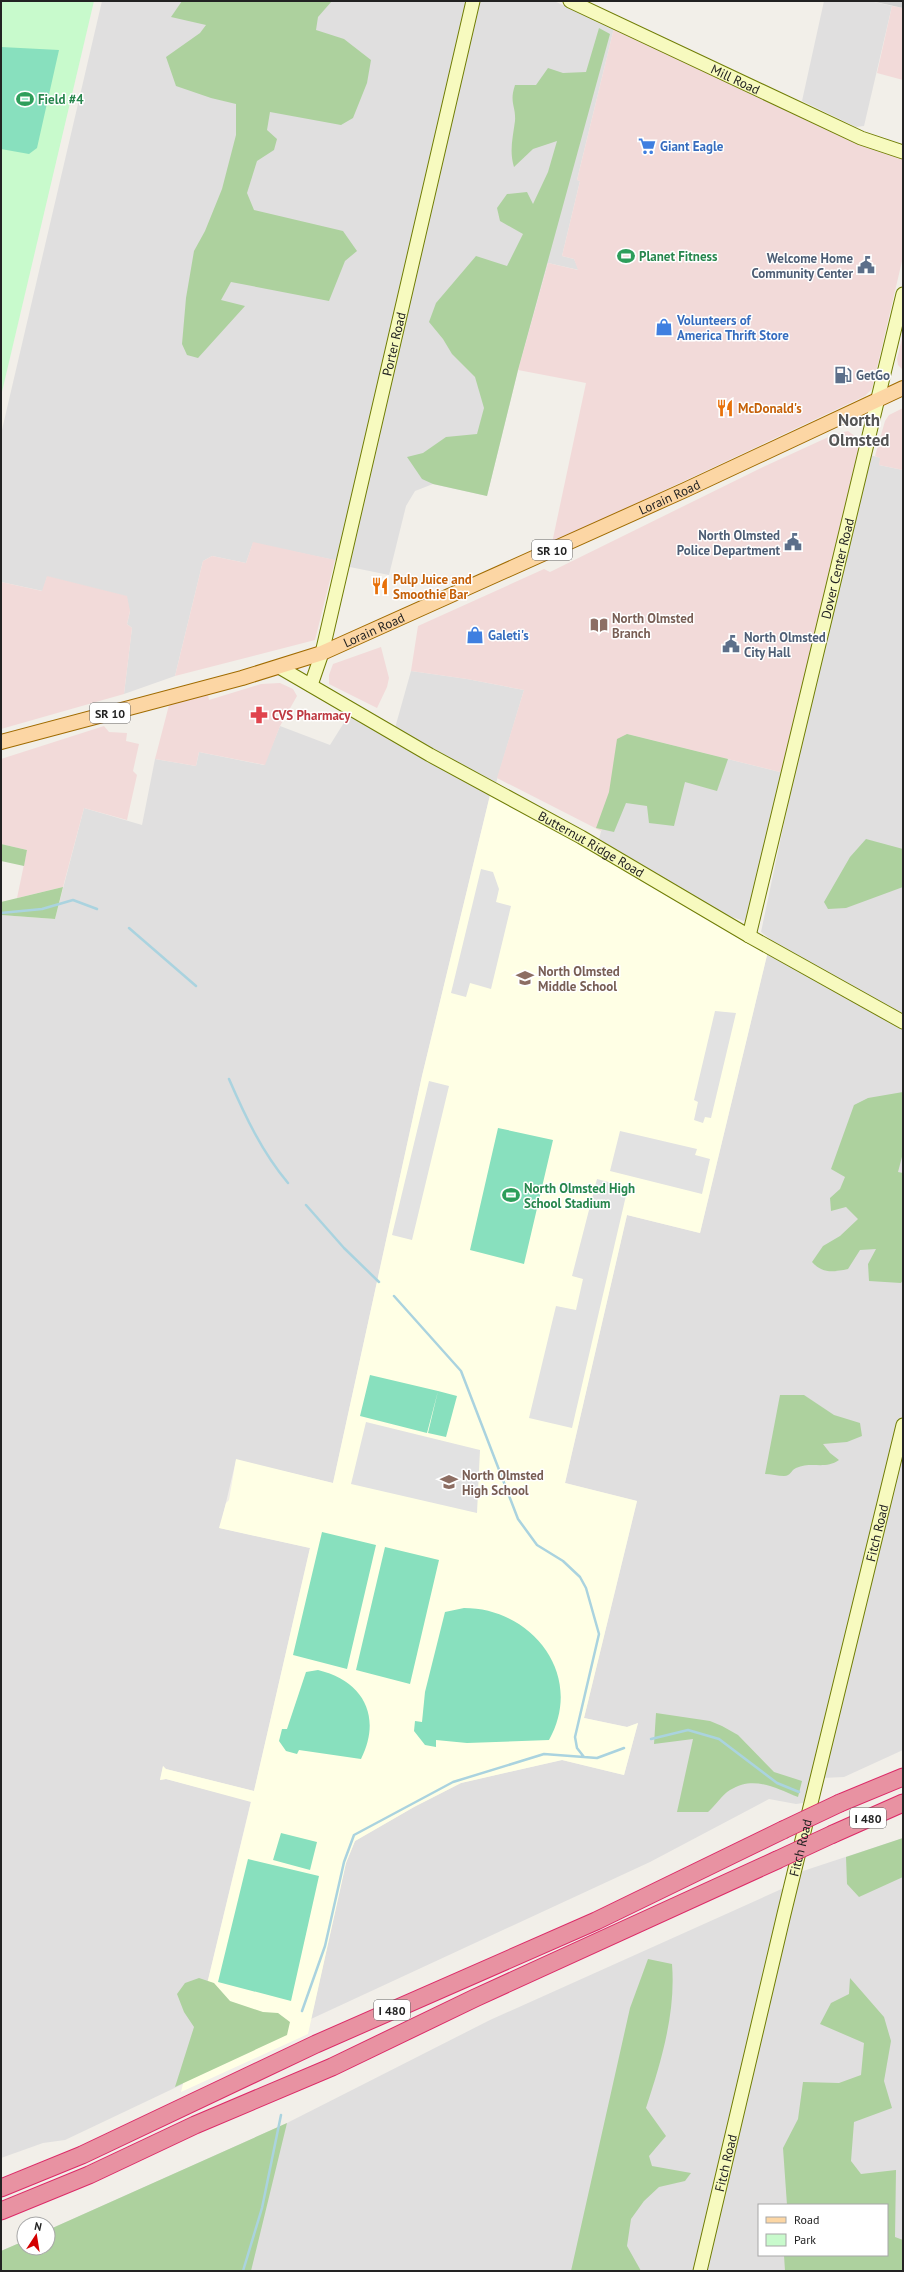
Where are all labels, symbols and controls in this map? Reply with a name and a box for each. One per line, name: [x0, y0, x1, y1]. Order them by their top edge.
street label: Mill Road: [708, 60, 763, 98]
sports icon: Field #4: [15, 89, 35, 109]
place label: Field #4: [38, 91, 84, 108]
supermarket icon: Giant Eagle: [637, 136, 657, 156]
place label: Giant Eagle: [660, 138, 724, 155]
sports icon: Planet Fitness: [616, 246, 636, 266]
place label: Planet Fitness: [639, 248, 718, 265]
place label: Welcome Home Community Center: [751, 250, 853, 282]
public building icon: Welcome Home Community Center: [856, 255, 876, 275]
street label: Porter Road: [378, 310, 409, 378]
place label: Volunteers of America Thrift Store: [676, 312, 789, 344]
shop icon: Volunteers of America Thrift Store: [654, 317, 674, 337]
fuel station icon: GetGo: [833, 365, 853, 385]
place label: GetGo: [856, 367, 890, 384]
restaurant icon: McDonald's: [715, 398, 735, 418]
place label: McDonald's: [738, 400, 802, 417]
district label: North Olmsted: [829, 409, 889, 451]
street label: Lorain Road: [636, 476, 703, 518]
street label: Dover Center Road: [817, 516, 857, 620]
place label: North Olmsted Police Department: [677, 527, 780, 559]
public building icon: North Olmsted Police Department: [783, 532, 803, 552]
road number: SR 10: [532, 540, 572, 560]
place label: Pulp Juice and Smoothie Bar: [393, 571, 472, 603]
restaurant icon: Pulp Juice and Smoothie Bar: [370, 576, 390, 596]
street label: Lorain Road: [341, 609, 407, 651]
place label: North Olmsted Branch: [612, 610, 694, 642]
library icon: North Olmsted Branch: [589, 615, 609, 635]
shop icon: Galeti's: [465, 625, 485, 645]
place label: Galeti's: [488, 627, 529, 644]
place label: North Olmsted City Hall: [744, 629, 826, 661]
public building icon: North Olmsted City Hall: [721, 634, 741, 654]
road number: SR 10: [90, 703, 130, 723]
pharmacy icon: CVS Pharmacy: [249, 705, 269, 725]
place label: CVS Pharmacy: [272, 707, 351, 724]
street label: Butternut Ridge Road: [535, 807, 647, 881]
place label: North Olmsted Middle School: [538, 963, 620, 995]
school or university icon: North Olmsted Middle School: [515, 968, 535, 988]
place label: North Olmsted High School Stadium: [524, 1180, 635, 1212]
sports icon: North Olmsted High School Stadium: [501, 1185, 521, 1205]
place label: North Olmsted High School: [462, 1467, 544, 1499]
school or university icon: North Olmsted High School: [439, 1472, 459, 1492]
street label: Fitch Road: [862, 1502, 892, 1563]
road number: I 480: [850, 1808, 886, 1828]
street label: Fitch Road: [785, 1817, 815, 1878]
road number: I 480: [374, 2000, 410, 2020]
street label: Fitch Road: [710, 2133, 740, 2193]
legend: [758, 2204, 888, 2256]
text: Road: [794, 2212, 819, 2227]
north arrow: [16, 2216, 56, 2256]
text: N: [33, 2219, 43, 2234]
text: Park: [794, 2232, 816, 2247]

